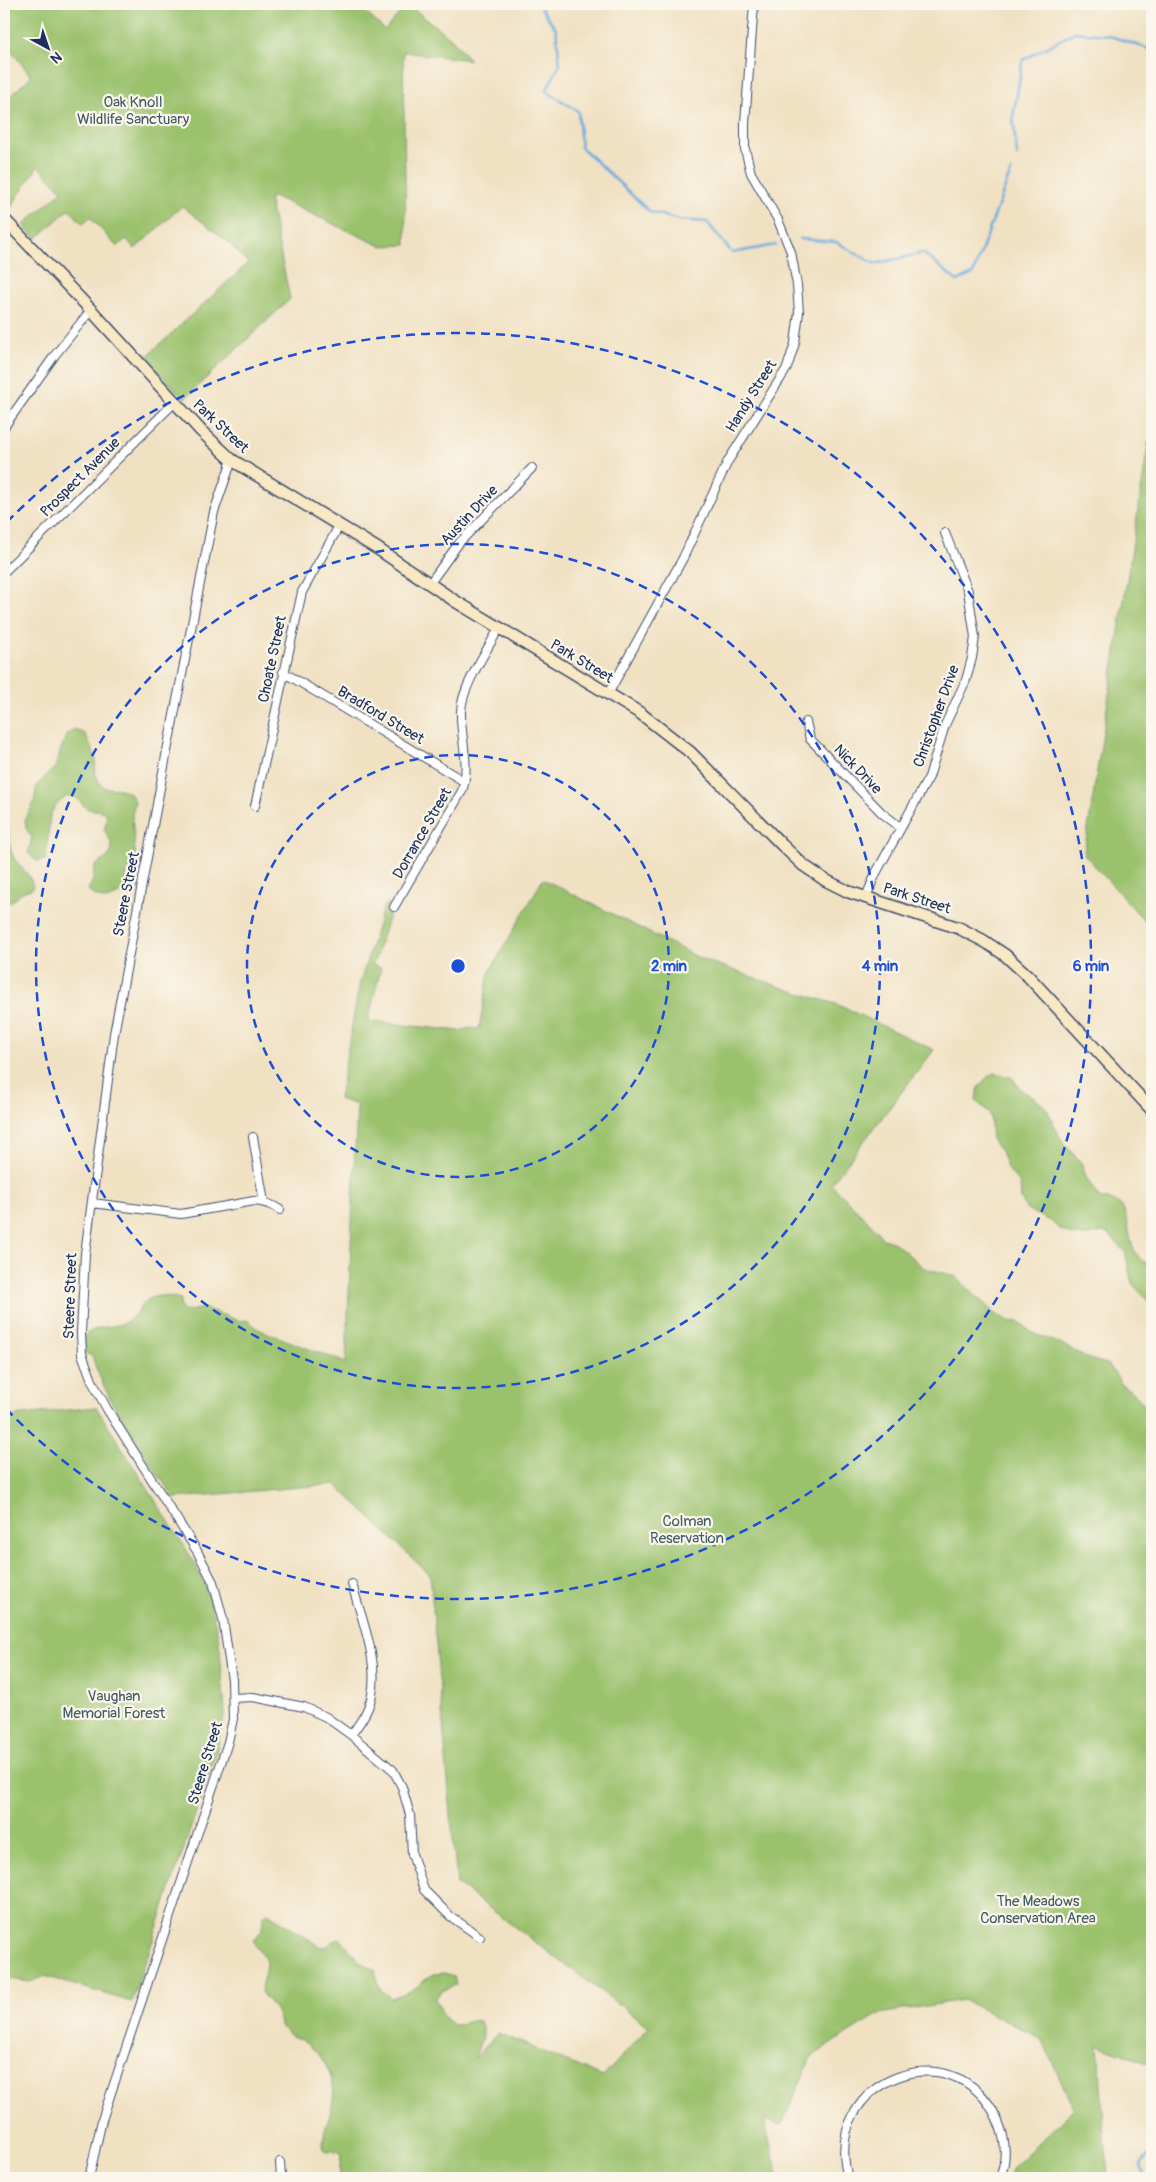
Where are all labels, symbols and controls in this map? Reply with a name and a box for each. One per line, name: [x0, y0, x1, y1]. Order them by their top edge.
north arrow: [22, 22, 72, 72]
text: N: [47, 48, 65, 67]
park label: Oak Knoll Wildlife Sanctuary: [77, 93, 190, 129]
street label: Handy Street: [722, 356, 782, 436]
street label: Park Street: [189, 395, 254, 458]
street label: Prospect Avenue: [36, 433, 125, 521]
street label: Austin Drive: [437, 481, 503, 550]
street label: Choate Street: [254, 613, 291, 704]
street label: Park Street: [547, 635, 618, 688]
street label: Christopher Drive: [909, 662, 964, 770]
street label: Bradford Street: [334, 682, 428, 749]
street label: Nick Drive: [829, 740, 886, 799]
street label: Dorrance Street: [389, 783, 457, 882]
street label: Steere Street: [109, 849, 144, 938]
street label: Park Street: [881, 879, 954, 919]
centre of rings: [449, 957, 467, 975]
text: 2 min: [651, 957, 687, 976]
text: 4 min: [862, 957, 899, 976]
text: 6 min: [1073, 957, 1110, 976]
street label: Steere Street: [60, 1252, 82, 1339]
park label: Colman Reservation: [650, 1512, 724, 1548]
park label: Vaughan Memorial Forest: [63, 1687, 166, 1723]
street label: Steere Street: [184, 1718, 227, 1807]
park label: The Meadows Conservation Area: [980, 1892, 1096, 1928]

